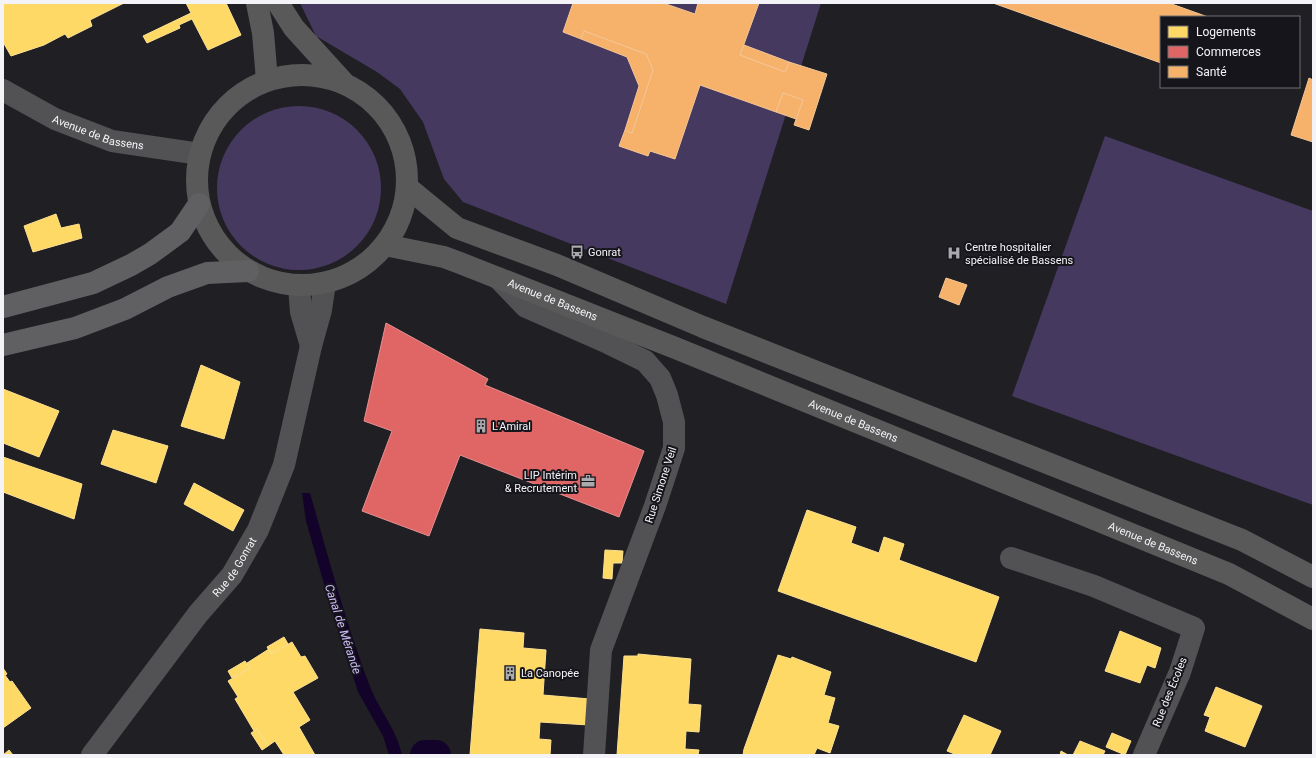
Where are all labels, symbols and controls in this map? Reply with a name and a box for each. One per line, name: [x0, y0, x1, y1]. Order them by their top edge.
legend: [1160, 16, 1300, 88]
text: Logements: [1196, 25, 1256, 39]
text: Commerces: [1196, 45, 1261, 59]
text: Santé: [1196, 65, 1227, 79]
street label: Avenue de Bassens: [51, 112, 145, 152]
place label: Centre hospitalier spécialisé de Bassens: [965, 241, 1074, 267]
bus stop icon: Gonrat: [569, 244, 585, 260]
hospital icon: Centre hospitalier spécialisé de Bassens: [946, 245, 962, 261]
place label: Gonrat: [588, 246, 621, 259]
street label: Avenue de Bassens: [506, 276, 600, 323]
street label: Avenue de Bassens: [807, 397, 900, 445]
building icon: L'Amiral: [473, 418, 489, 434]
place label: L'Amiral: [492, 420, 531, 433]
street label: Rue Simone Veil: [643, 445, 679, 525]
place label: LIP Intérim & Recrutement: [505, 469, 577, 495]
office icon: LIP Intérim & Recrutement: [580, 473, 596, 489]
street label: Avenue de Bassens: [1107, 519, 1200, 567]
street label: Rue de Gonrat: [210, 535, 259, 599]
water label: Canal de Mérande: [322, 582, 364, 676]
street label: Rue des Écoles: [1150, 655, 1190, 729]
building icon: La Canopée: [502, 665, 518, 681]
place label: La Canopée: [521, 667, 579, 680]

